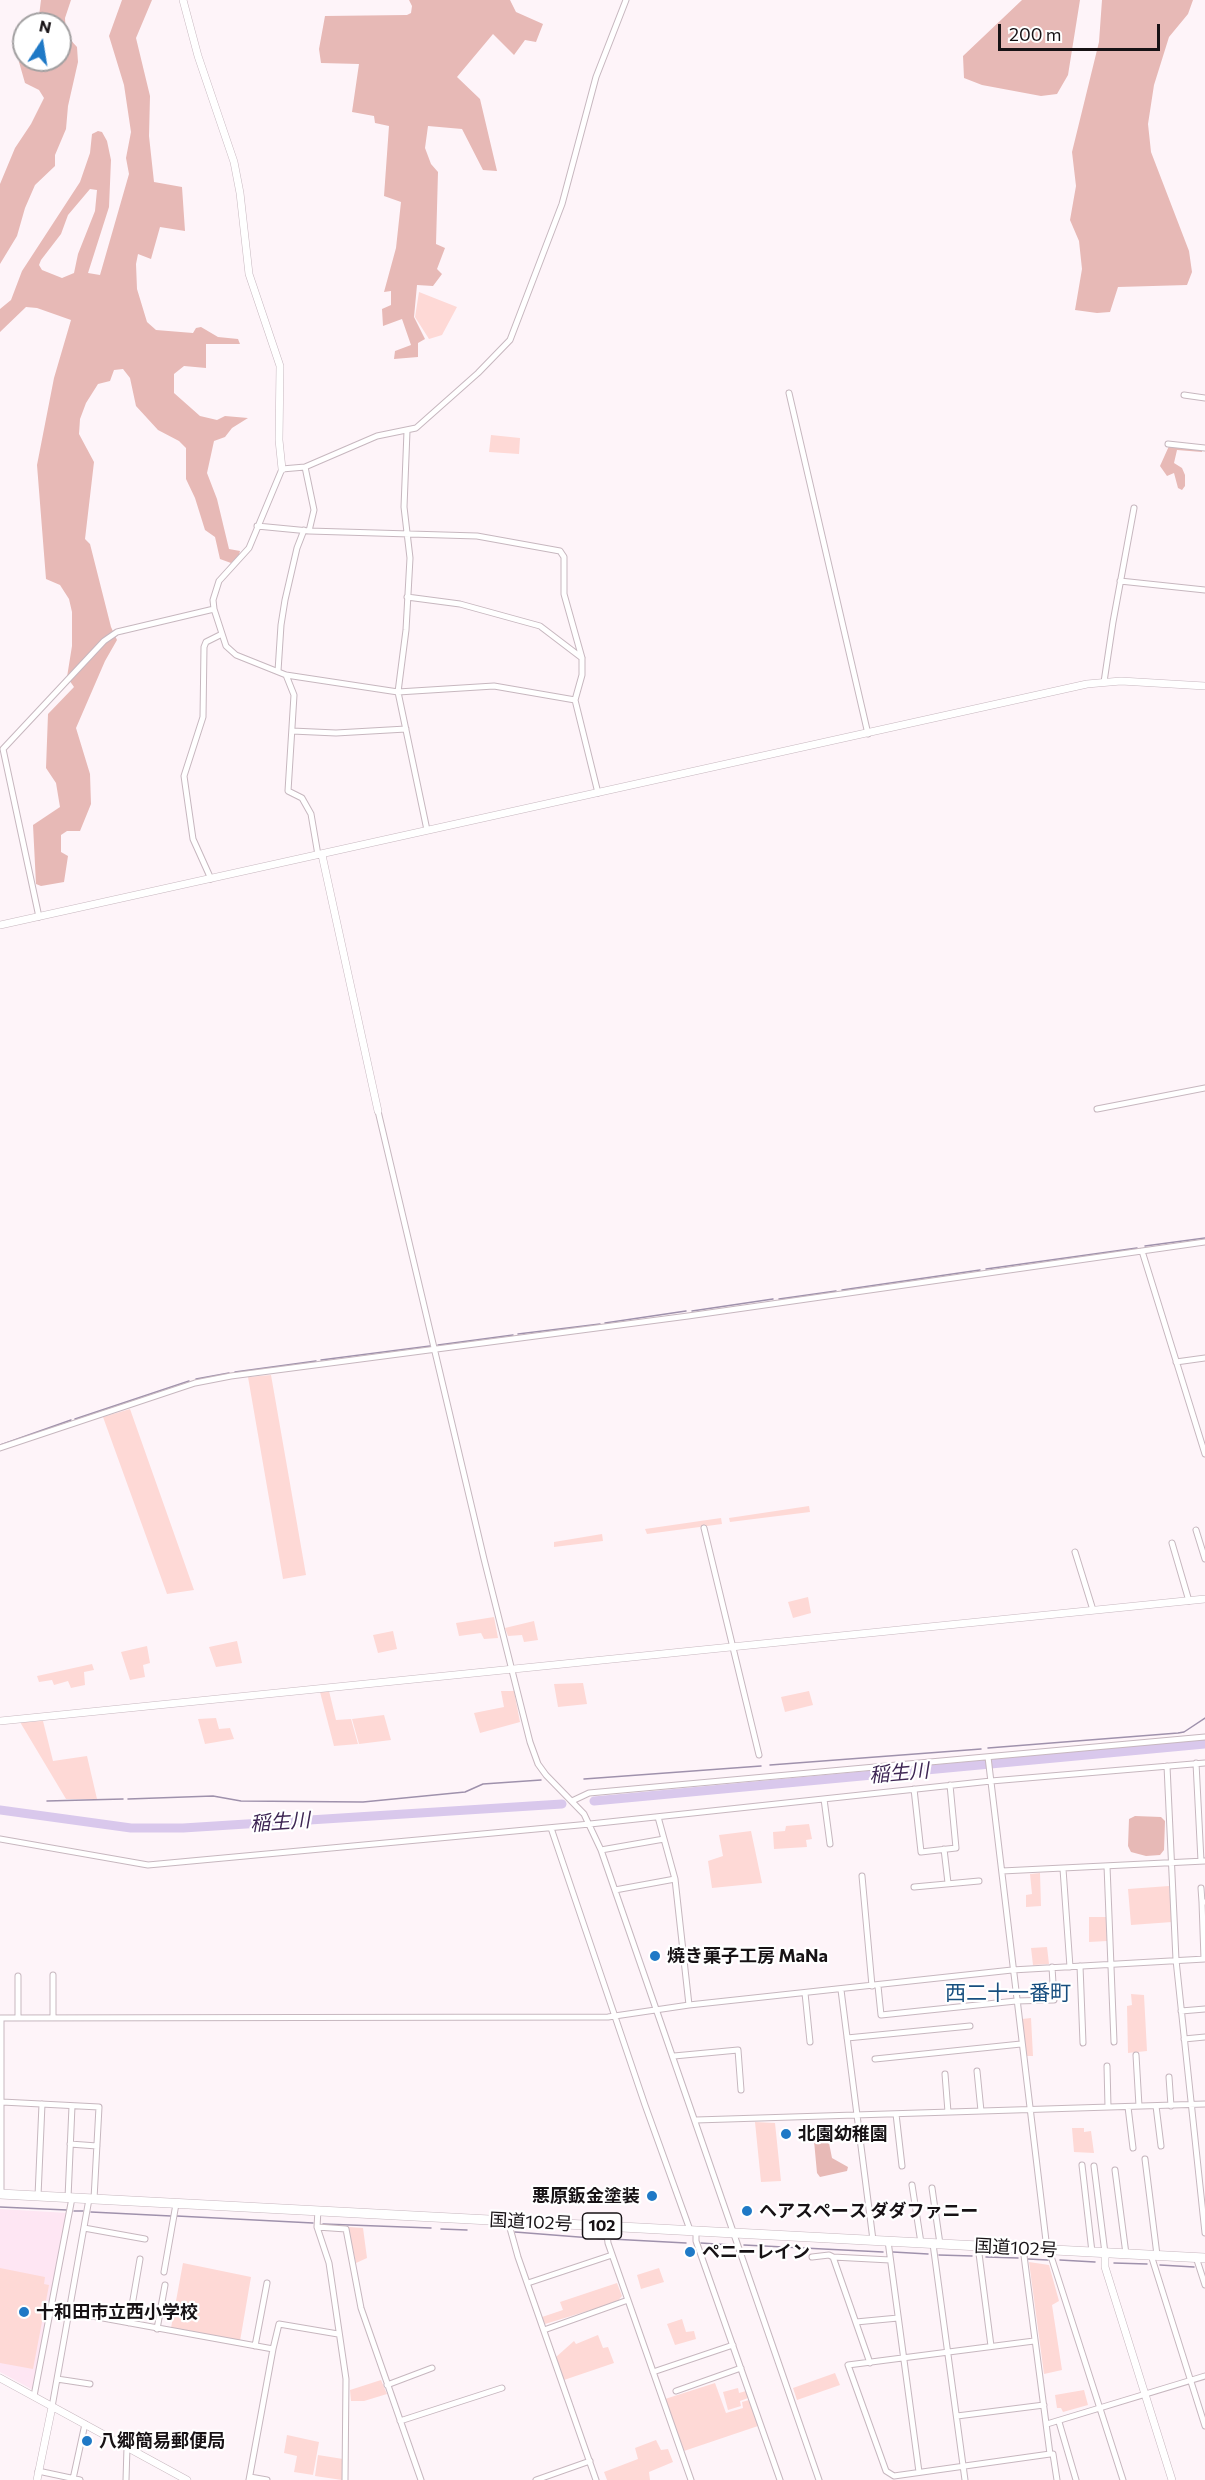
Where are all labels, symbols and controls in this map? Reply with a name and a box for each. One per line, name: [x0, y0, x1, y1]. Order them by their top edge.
north arrow: [12, 12, 72, 72]
scale bar: [1001, 12, 1163, 50]
text: N: [38, 15, 53, 36]
text: 200 m: [1009, 23, 1062, 45]
water label: 稲生川: [868, 1758, 930, 1788]
water label: 稲生川: [249, 1808, 311, 1836]
place label: 焼き菓子工房 MaNa: [667, 1945, 828, 1967]
marker: 焼き菓子工房 MaNa: [648, 1949, 662, 1963]
district label: 西二十一番町: [945, 1980, 1071, 2006]
place label: 北園幼稚園: [798, 2123, 888, 2145]
marker: 北園幼稚園: [779, 2127, 793, 2141]
place label: 悪原鈑金塗装: [532, 2185, 640, 2207]
marker: 悪原鈑金塗装: [645, 2189, 659, 2203]
place label: ヘアスペース ダダファニー: [759, 2200, 978, 2222]
marker: ヘアスペース ダダファニー: [740, 2204, 754, 2218]
street label: 国道102号: [489, 2209, 573, 2235]
road number: 102: [582, 2213, 622, 2239]
street label: 国道102号: [974, 2235, 1058, 2261]
place label: ペニーレイン: [702, 2241, 810, 2263]
marker: ペニーレイン: [683, 2245, 697, 2259]
place label: 十和田市立西小学校: [36, 2301, 198, 2323]
marker: 十和田市立西小学校: [17, 2305, 31, 2319]
place label: 八郷簡易郵便局: [99, 2430, 225, 2452]
marker: 八郷簡易郵便局: [80, 2434, 94, 2448]

